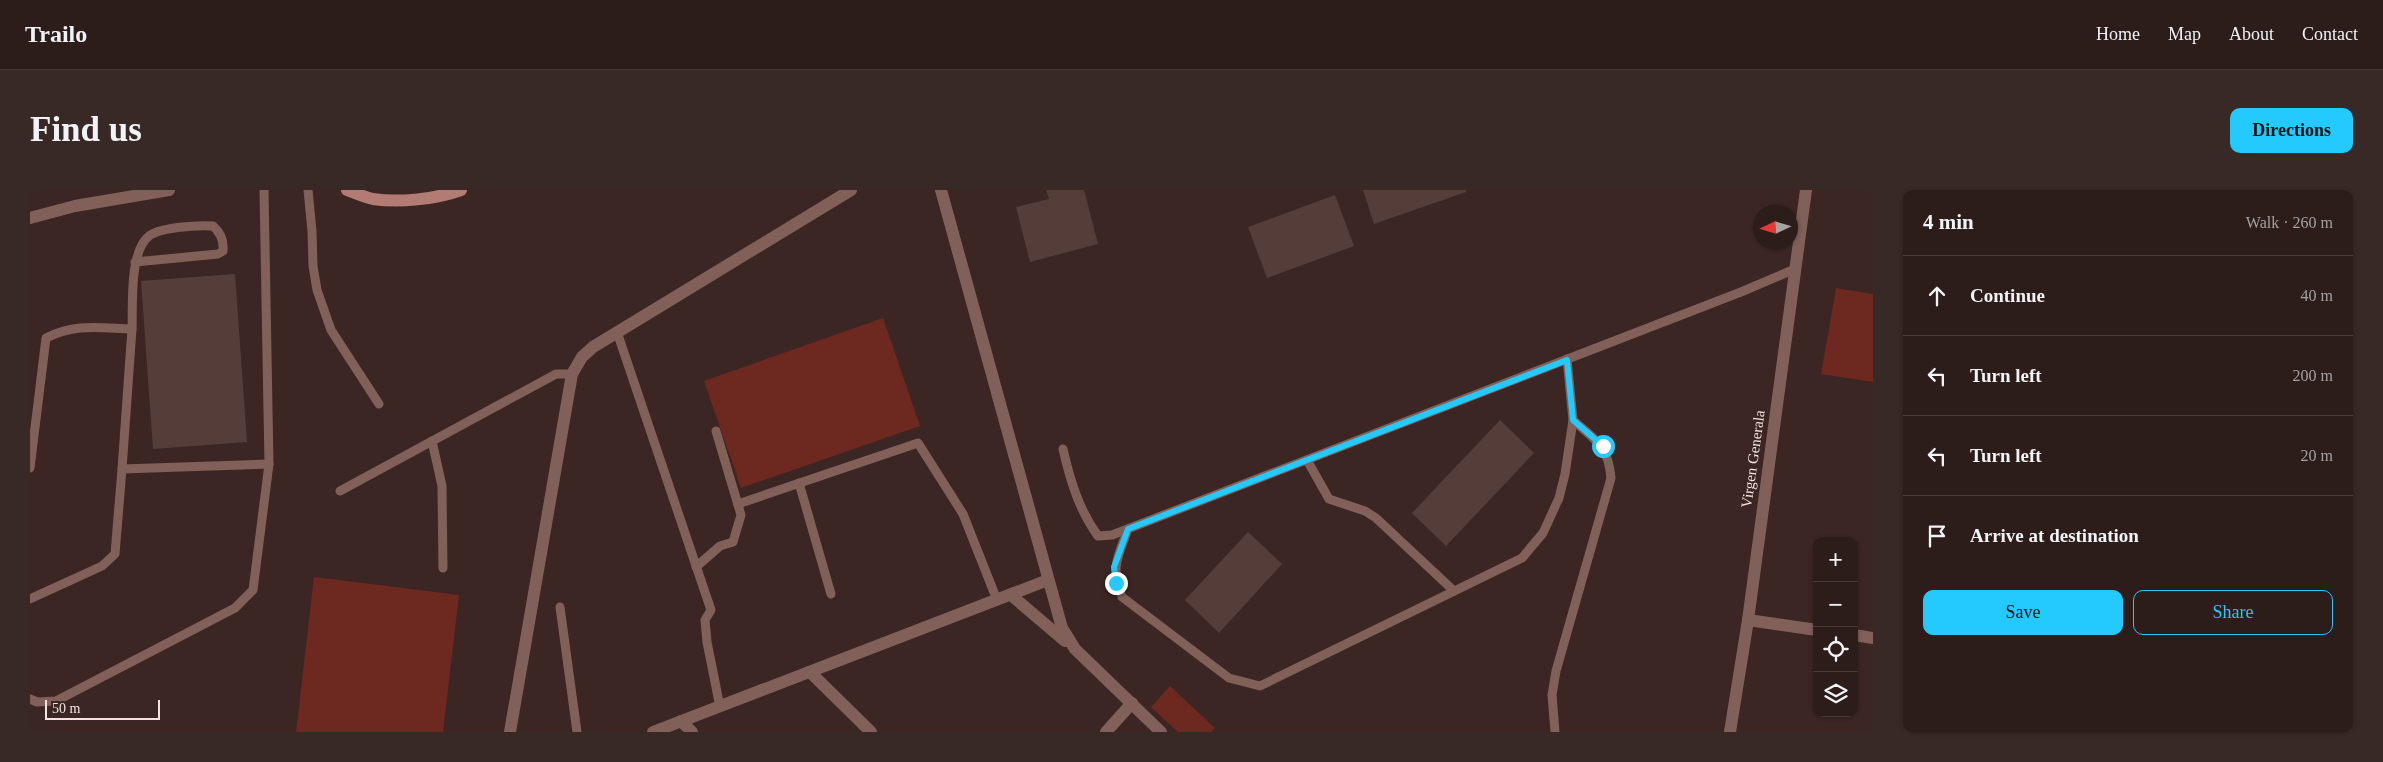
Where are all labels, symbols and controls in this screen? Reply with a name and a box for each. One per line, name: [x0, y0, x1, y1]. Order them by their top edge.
text: Trailo: [25, 21, 87, 47]
text: Home: [2096, 24, 2140, 44]
text: Map: [2168, 24, 2201, 44]
text: About: [2229, 24, 2274, 44]
text: Contact: [2302, 24, 2358, 44]
button: Directions: [2230, 108, 2353, 153]
text: Find us: [30, 110, 142, 149]
north arrow: [1753, 205, 1798, 250]
text: 4 min: [1923, 210, 1974, 234]
text: Walk · 260 m: [2246, 214, 2333, 231]
icon: ahead: [1923, 282, 1951, 310]
text: Continue: [1970, 285, 2045, 306]
text: 40 m: [2301, 287, 2333, 304]
icon: left: [1923, 362, 1951, 390]
text: Turn left: [1970, 365, 2042, 386]
text: 200 m: [2293, 367, 2333, 384]
street label: Virgen Generala: [1738, 409, 1768, 509]
route start: [1592, 435, 1615, 458]
icon: left: [1923, 442, 1951, 470]
text: Turn left: [1970, 445, 2042, 466]
text: 20 m: [2301, 447, 2333, 464]
icon: arrive: [1923, 522, 1951, 550]
text: Arrive at destination: [1970, 525, 2139, 546]
map controls: [1813, 537, 1858, 717]
button: +: [1813, 537, 1858, 582]
route end: [1105, 572, 1128, 595]
button: −: [1813, 582, 1858, 627]
button: Save: [1923, 590, 2123, 635]
button: Share: [2133, 590, 2333, 635]
button: locate: [1813, 627, 1858, 672]
button: layers: [1813, 672, 1858, 717]
scale bar: [45, 697, 160, 720]
text: 50 m: [52, 701, 80, 716]

